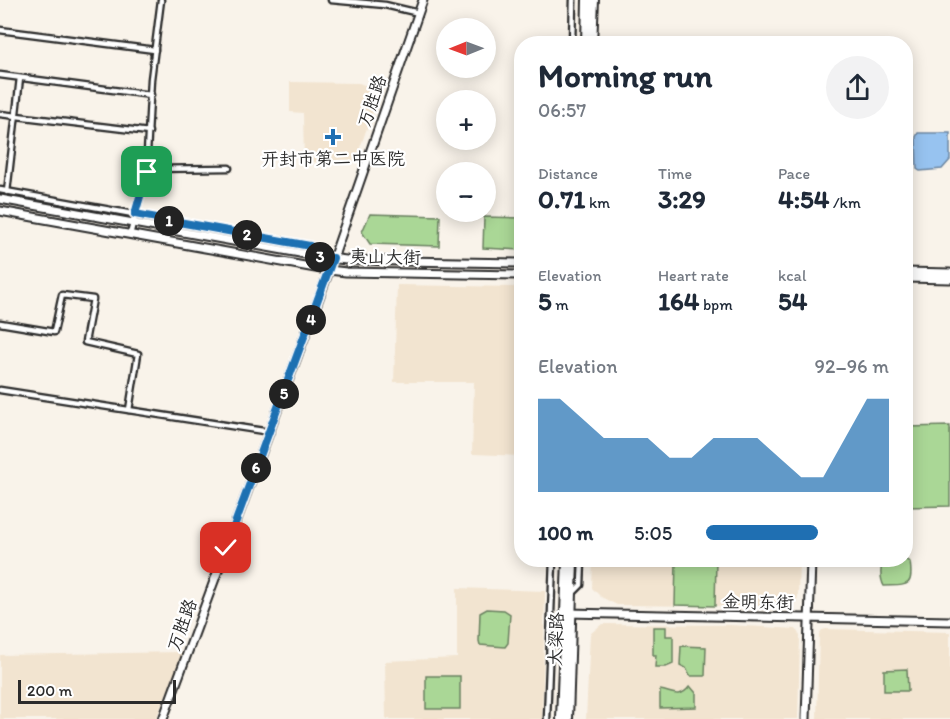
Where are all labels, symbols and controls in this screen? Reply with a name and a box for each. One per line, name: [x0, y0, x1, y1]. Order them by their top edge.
north arrow: [436, 18, 496, 78]
map controls: [436, 18, 496, 222]
text: Morning run: [538, 56, 713, 95]
button: share: [826, 56, 889, 119]
street label: 万胜路: [353, 72, 391, 130]
button: +: [436, 90, 496, 150]
text: 06:57: [538, 98, 586, 122]
marker: 开封市第二中医院: [324, 128, 342, 146]
pin: [121, 146, 172, 197]
place label: 开封市第二中医院: [261, 148, 405, 170]
icon: arrive: [130, 155, 163, 188]
button: −: [436, 162, 496, 222]
text: Distance: [538, 164, 598, 183]
text: Time: [658, 164, 692, 183]
text: Pace: [778, 164, 810, 183]
text: 0.71: [538, 183, 585, 215]
text: 3:29: [658, 183, 706, 215]
text: 4:54: [778, 183, 829, 215]
text: km: [585, 193, 610, 212]
text: /km: [829, 193, 861, 212]
pin: 1: [154, 206, 184, 236]
text: 1: [165, 211, 173, 230]
pin: 2: [232, 220, 262, 250]
text: 2: [243, 225, 251, 244]
pin: 3: [305, 242, 335, 272]
street label: 夷山大街: [349, 245, 421, 269]
text: 3: [316, 247, 324, 266]
text: Elevation: [538, 266, 602, 285]
text: Heart rate: [658, 266, 729, 285]
text: kcal: [778, 266, 806, 285]
text: 5: [538, 285, 552, 317]
text: 164: [658, 285, 699, 317]
text: 54: [778, 285, 807, 317]
text: m: [552, 295, 569, 314]
text: bpm: [699, 295, 733, 314]
pin: 4: [296, 305, 326, 335]
text: 4: [306, 310, 316, 329]
text: Elevation: [538, 354, 617, 378]
text: 92–96 m: [815, 354, 889, 378]
pin: 5: [269, 379, 299, 409]
text: 5: [280, 384, 288, 403]
pin: 6: [241, 453, 271, 483]
text: 6: [252, 458, 260, 477]
text: 100 m: [538, 521, 593, 545]
text: 5:05: [634, 521, 672, 545]
pin: [200, 522, 251, 573]
icon: check: [209, 531, 242, 564]
street label: 金明东街: [722, 590, 794, 614]
street label: 万胜路: [162, 596, 202, 654]
street label: 大梁路: [544, 612, 568, 666]
scale bar: [18, 677, 176, 704]
text: 200 m: [27, 681, 72, 700]

